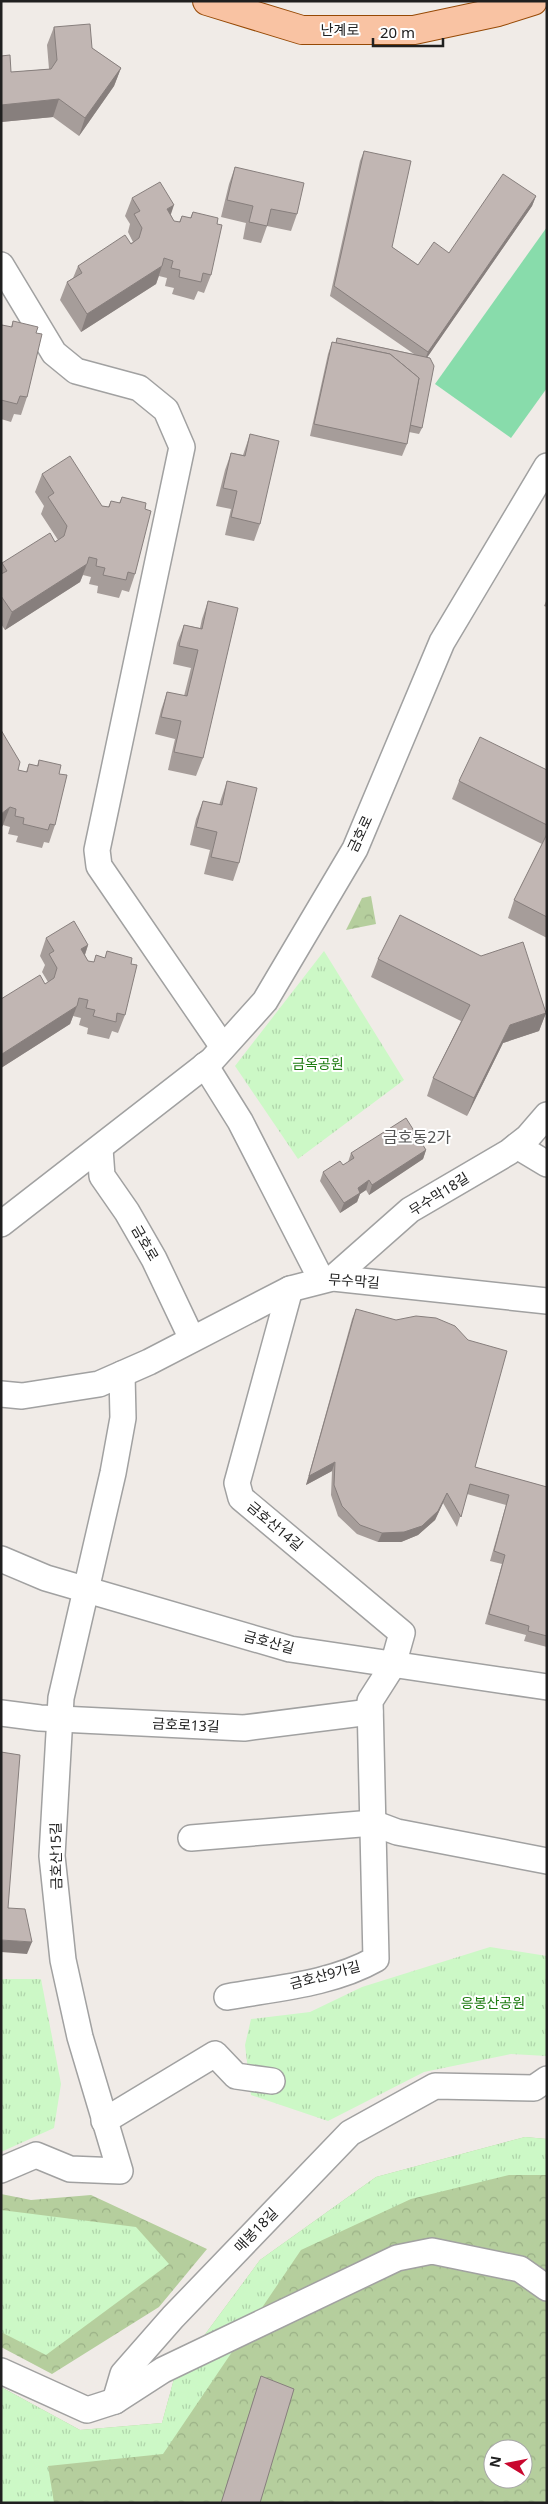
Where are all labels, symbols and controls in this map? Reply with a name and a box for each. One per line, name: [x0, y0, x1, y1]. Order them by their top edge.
scale bar: [373, 15, 443, 47]
street label: 난계로: [321, 20, 359, 39]
text: 20 m: [380, 22, 415, 42]
street label: 금호로: [343, 812, 376, 855]
park label: 금옥공원: [292, 1054, 344, 1073]
district label: 금호동2가: [383, 1126, 451, 1148]
street label: 무수막18길: [405, 1168, 472, 1220]
street label: 금호로: [128, 1221, 163, 1264]
street label: 무수막길: [328, 1269, 380, 1292]
street label: 금호산14길: [243, 1497, 307, 1555]
street label: 금호산길: [242, 1626, 296, 1657]
street label: 금호로13길: [152, 1713, 220, 1736]
street label: 금호산15길: [45, 1822, 66, 1890]
street label: 금호산9가길: [287, 1956, 362, 1993]
park label: 응봉산공원: [461, 1993, 525, 2012]
street label: 매봉18길: [230, 2203, 281, 2256]
north arrow: [483, 2439, 533, 2489]
text: N: [484, 2454, 505, 2469]

